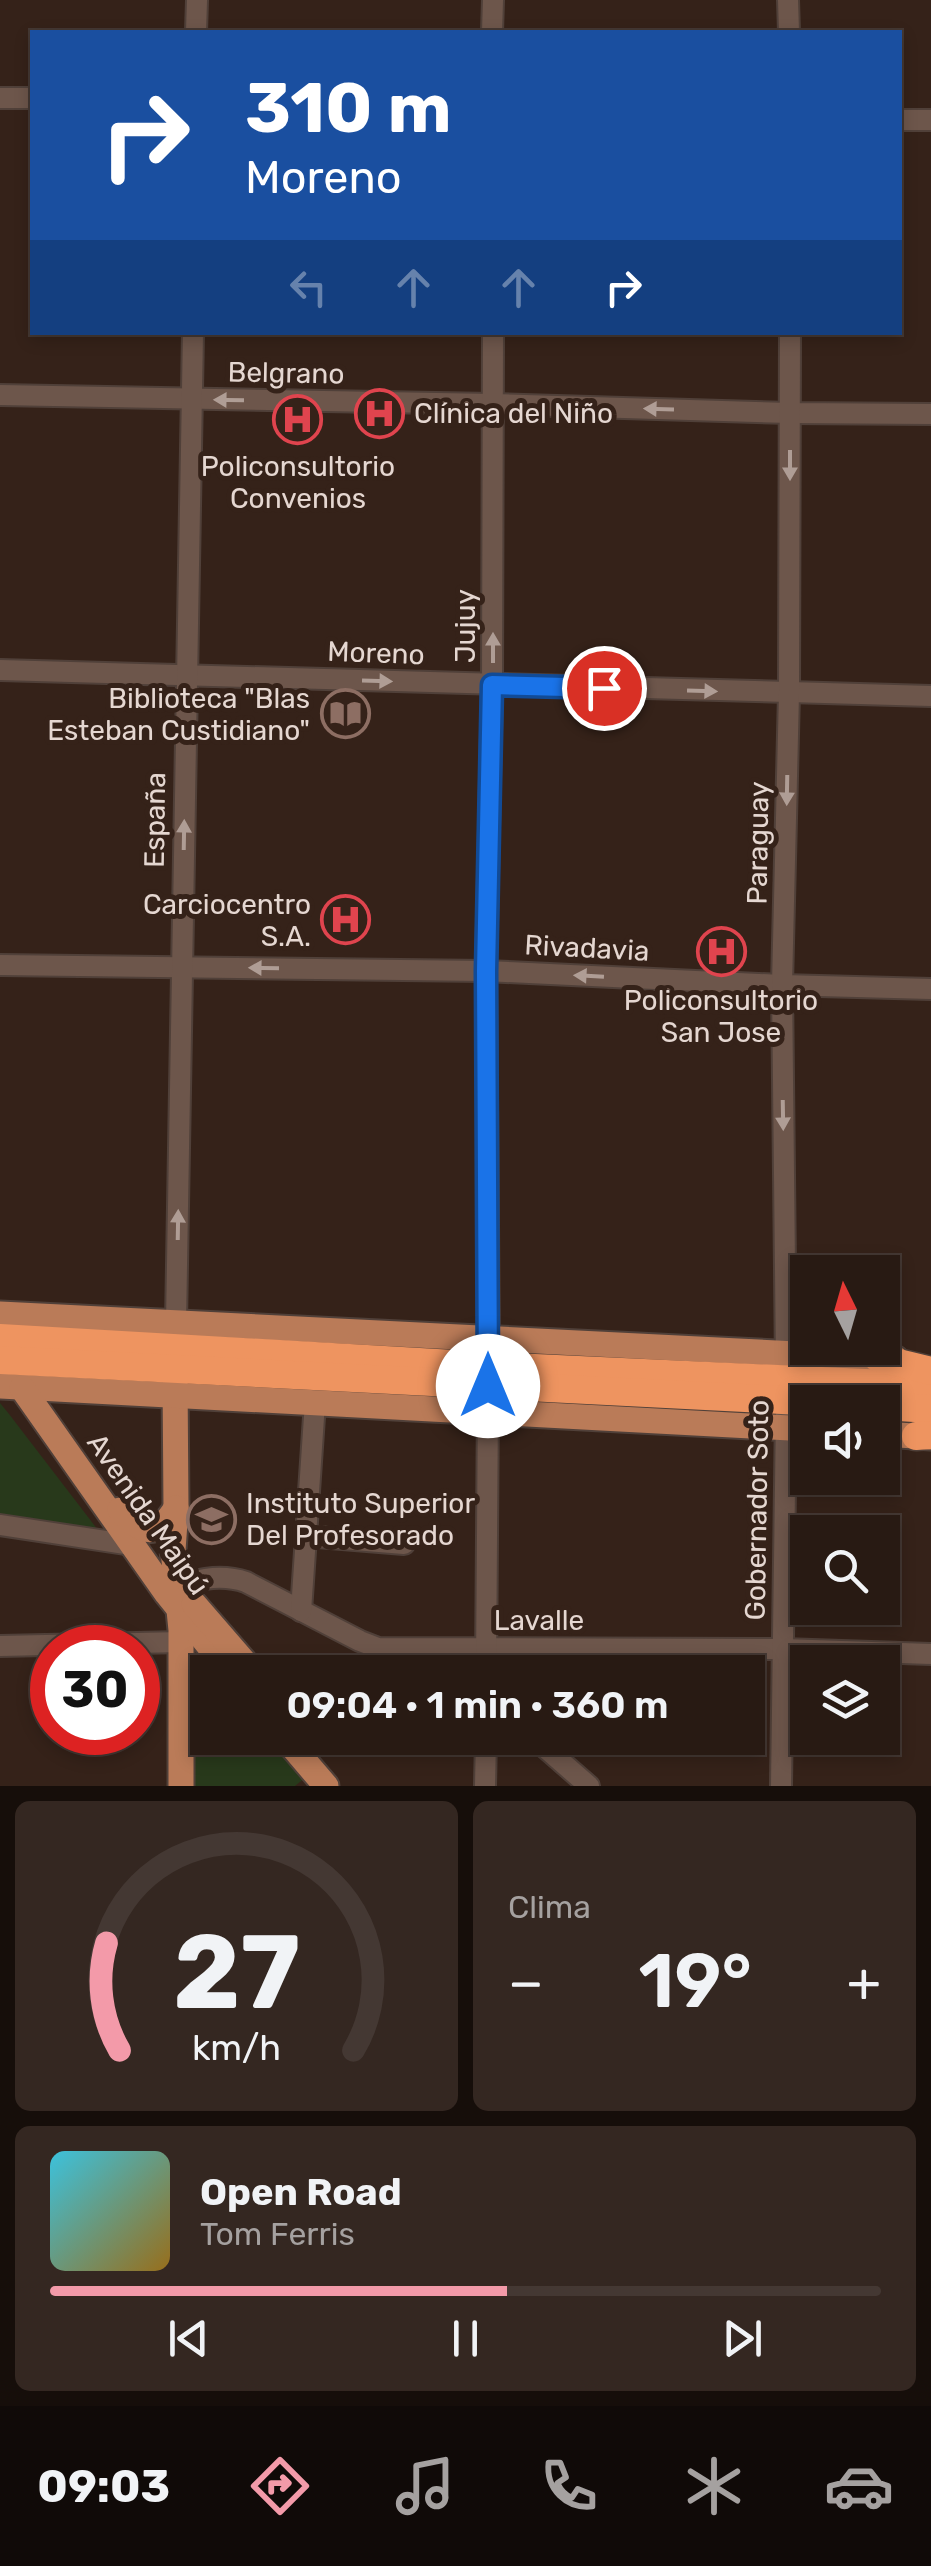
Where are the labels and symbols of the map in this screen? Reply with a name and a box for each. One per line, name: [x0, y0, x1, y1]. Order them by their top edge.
street label: Belgrano: [227, 355, 345, 391]
hospital icon: Clínica del Niño: [353, 387, 405, 439]
one-way arrow: [212, 391, 244, 407]
hospital icon: Policonsultorio Convenios: [272, 393, 324, 445]
place label: Clínica del Niño: [414, 397, 613, 430]
one-way arrow: [642, 401, 674, 417]
one-way arrow: [782, 449, 798, 481]
place label: Policonsultorio Convenios: [201, 450, 395, 515]
street label: Jujuy: [449, 589, 482, 663]
one-way arrow: [485, 631, 501, 663]
street label: Moreno: [327, 635, 425, 671]
pin: [562, 646, 647, 731]
one-way arrow: [362, 673, 394, 689]
place label: Biblioteca "Blas Esteban Custidiano": [47, 682, 310, 747]
one-way arrow: [687, 683, 719, 699]
library icon: Biblioteca "Blas Esteban Custidiano": [319, 688, 371, 740]
street label: España: [138, 772, 172, 868]
one-way arrow: [778, 774, 794, 806]
street label: Paraguay: [740, 781, 776, 905]
one-way arrow: [177, 818, 193, 850]
place label: Carciocentro S.A.: [143, 888, 311, 953]
hospital icon: Carciocentro S.A.: [320, 894, 372, 946]
hospital icon: Policonsultorio San Jose: [695, 926, 747, 978]
street label: Rivadavia: [524, 928, 650, 968]
one-way arrow: [247, 960, 279, 976]
one-way arrow: [572, 967, 604, 983]
place label: Policonsultorio San Jose: [624, 984, 818, 1049]
one-way arrow: [775, 1099, 791, 1131]
one-way arrow: [170, 1209, 186, 1241]
north arrow: [790, 1255, 900, 1365]
position arrow: [436, 1334, 540, 1438]
street label: Gobernador Soto: [739, 1399, 775, 1621]
street label: Avenida Maipú: [80, 1427, 216, 1601]
place label: Instituto Superior Del Profesorado: [246, 1487, 475, 1552]
school or university icon: Instituto Superior Del Profesorado: [185, 1493, 237, 1545]
street label: Lavalle: [494, 1604, 584, 1637]
speed limit sign: 30: [30, 1625, 160, 1755]

